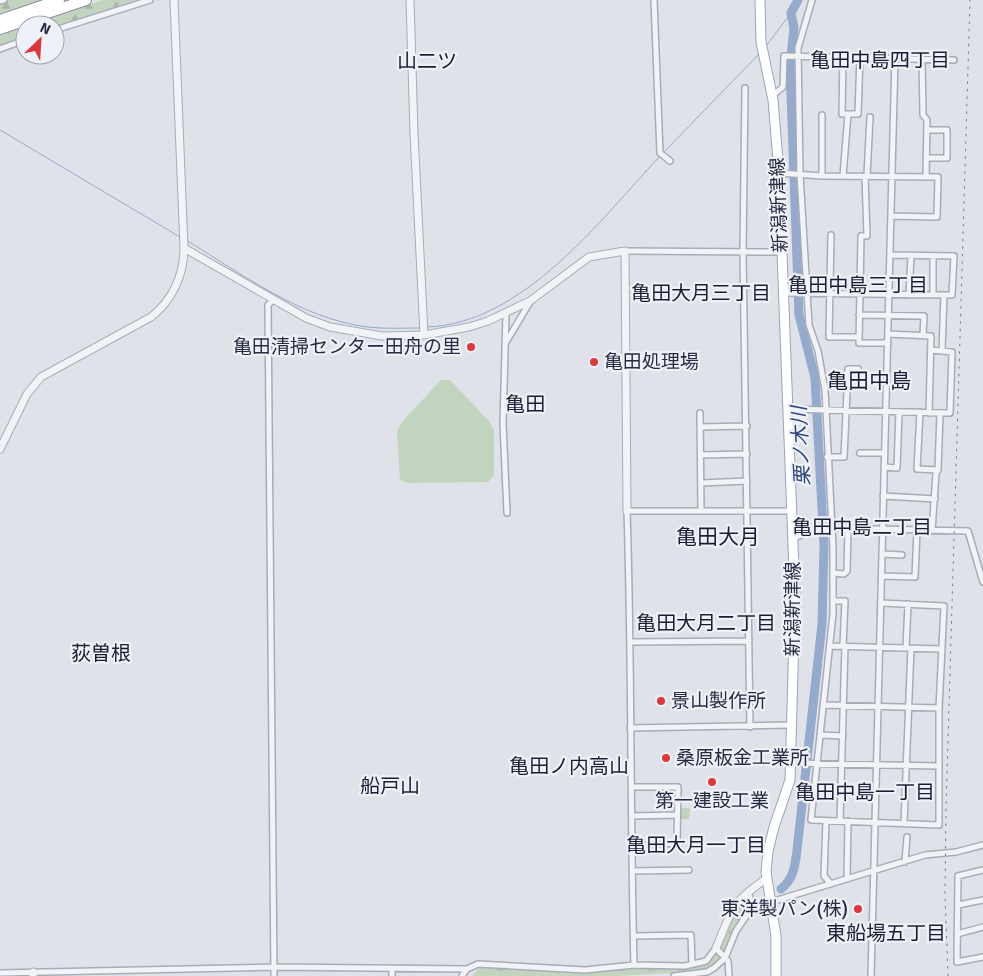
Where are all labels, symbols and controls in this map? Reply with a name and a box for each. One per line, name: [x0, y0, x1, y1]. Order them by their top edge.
north arrow: [15, 15, 65, 65]
text: N: [37, 19, 53, 38]
district label: 亀田中島四丁目: [810, 48, 950, 73]
district label: 山二ツ: [397, 49, 457, 74]
street label: 新潟新津線: [765, 157, 793, 253]
district label: 亀田中島三丁目: [788, 273, 928, 298]
district label: 亀田大月三丁目: [631, 281, 771, 306]
place label: 亀田清掃センター田舟の里: [233, 335, 461, 359]
marker: 亀田清掃センター田舟の里: [465, 341, 477, 353]
place label: 亀田処理場: [604, 350, 699, 374]
marker: 亀田処理場: [588, 356, 600, 368]
district label: 亀田中島: [827, 368, 911, 394]
district label: 亀田: [505, 392, 545, 417]
water label: 栗ノ木川: [786, 403, 816, 487]
district label: 亀田中島二丁目: [792, 515, 932, 540]
district label: 亀田大月: [676, 524, 760, 550]
street label: 新潟新津線: [781, 561, 805, 657]
district label: 亀田大月二丁目: [636, 611, 776, 636]
district label: 荻曽根: [71, 641, 131, 666]
place label: 景山製作所: [671, 689, 766, 713]
marker: 景山製作所: [655, 695, 667, 707]
place label: 桑原板金工業所: [676, 746, 809, 770]
marker: 桑原板金工業所: [660, 752, 672, 764]
district label: 亀田ノ内高山: [509, 754, 629, 779]
district label: 船戸山: [360, 774, 420, 799]
marker: 第一建設工業: [706, 776, 718, 788]
district label: 亀田中島一丁目: [795, 780, 935, 805]
place label: 第一建設工業: [655, 789, 769, 813]
district label: 亀田大月一丁目: [626, 833, 766, 858]
place label: 東洋製パン(株): [720, 897, 848, 921]
marker: 東洋製パン(株): [852, 903, 864, 915]
district label: 東船場五丁目: [826, 921, 946, 946]

